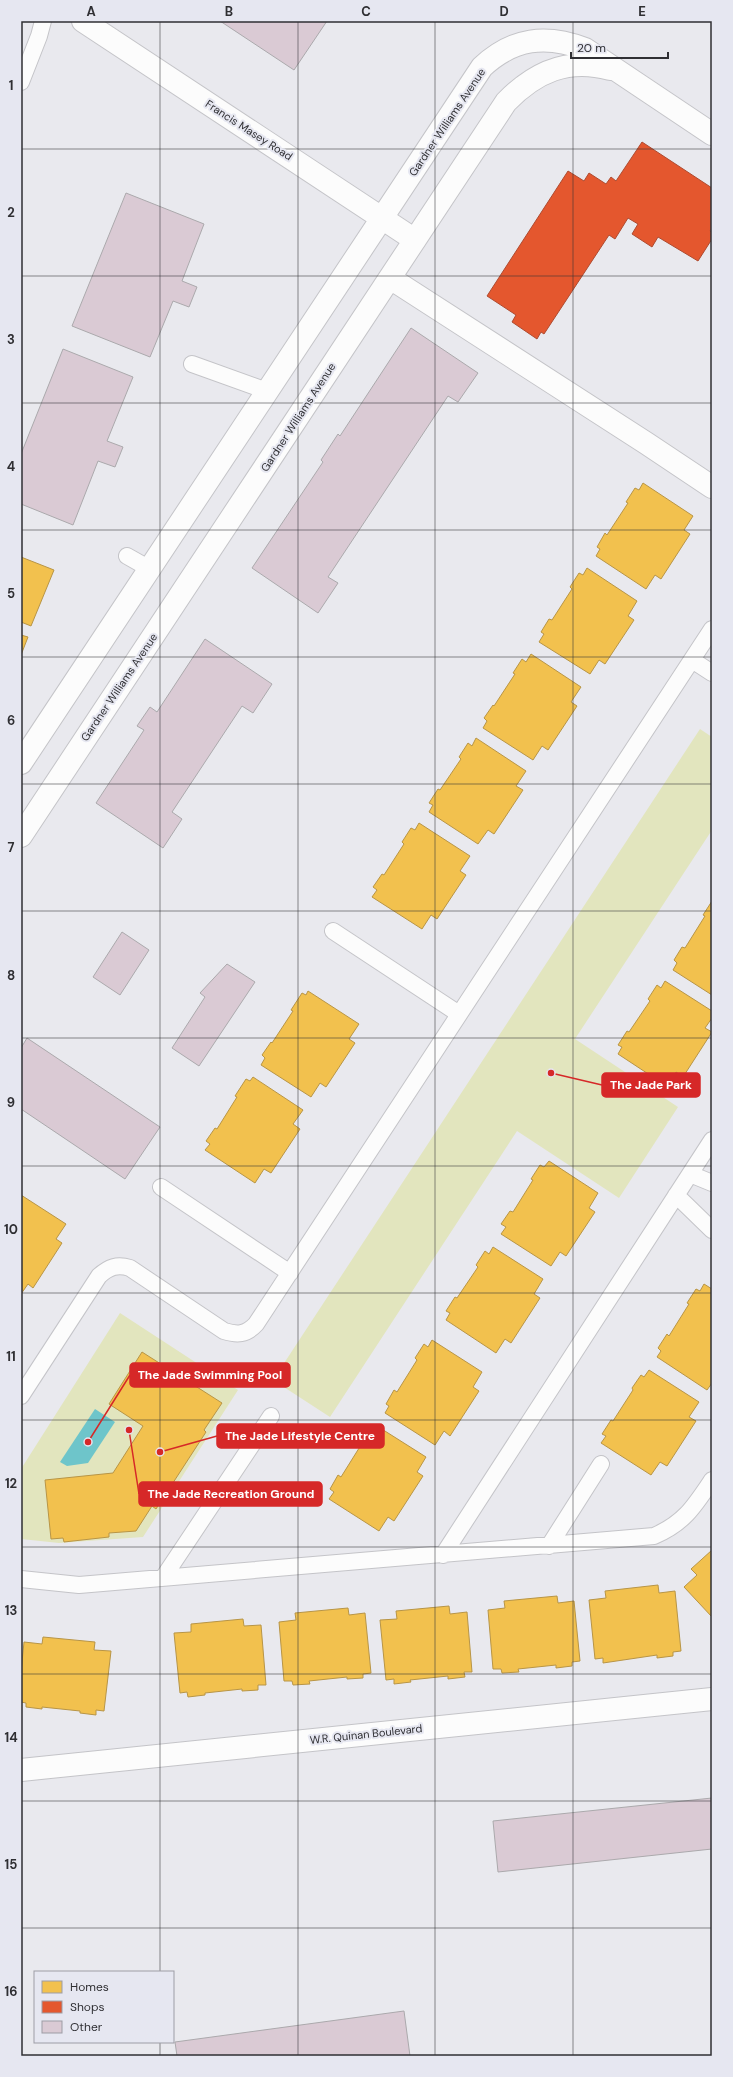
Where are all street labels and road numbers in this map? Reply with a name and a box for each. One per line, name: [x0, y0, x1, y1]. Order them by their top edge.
street label: Gardner Williams Avenue: [406, 65, 488, 179]
street label: Francis Masey Road: [203, 97, 295, 163]
street label: Gardner Williams Avenue: [258, 360, 338, 474]
street label: Gardner Williams Avenue: [78, 630, 160, 744]
street label: W.R. Quinan Boulevard: [309, 1721, 423, 1747]

